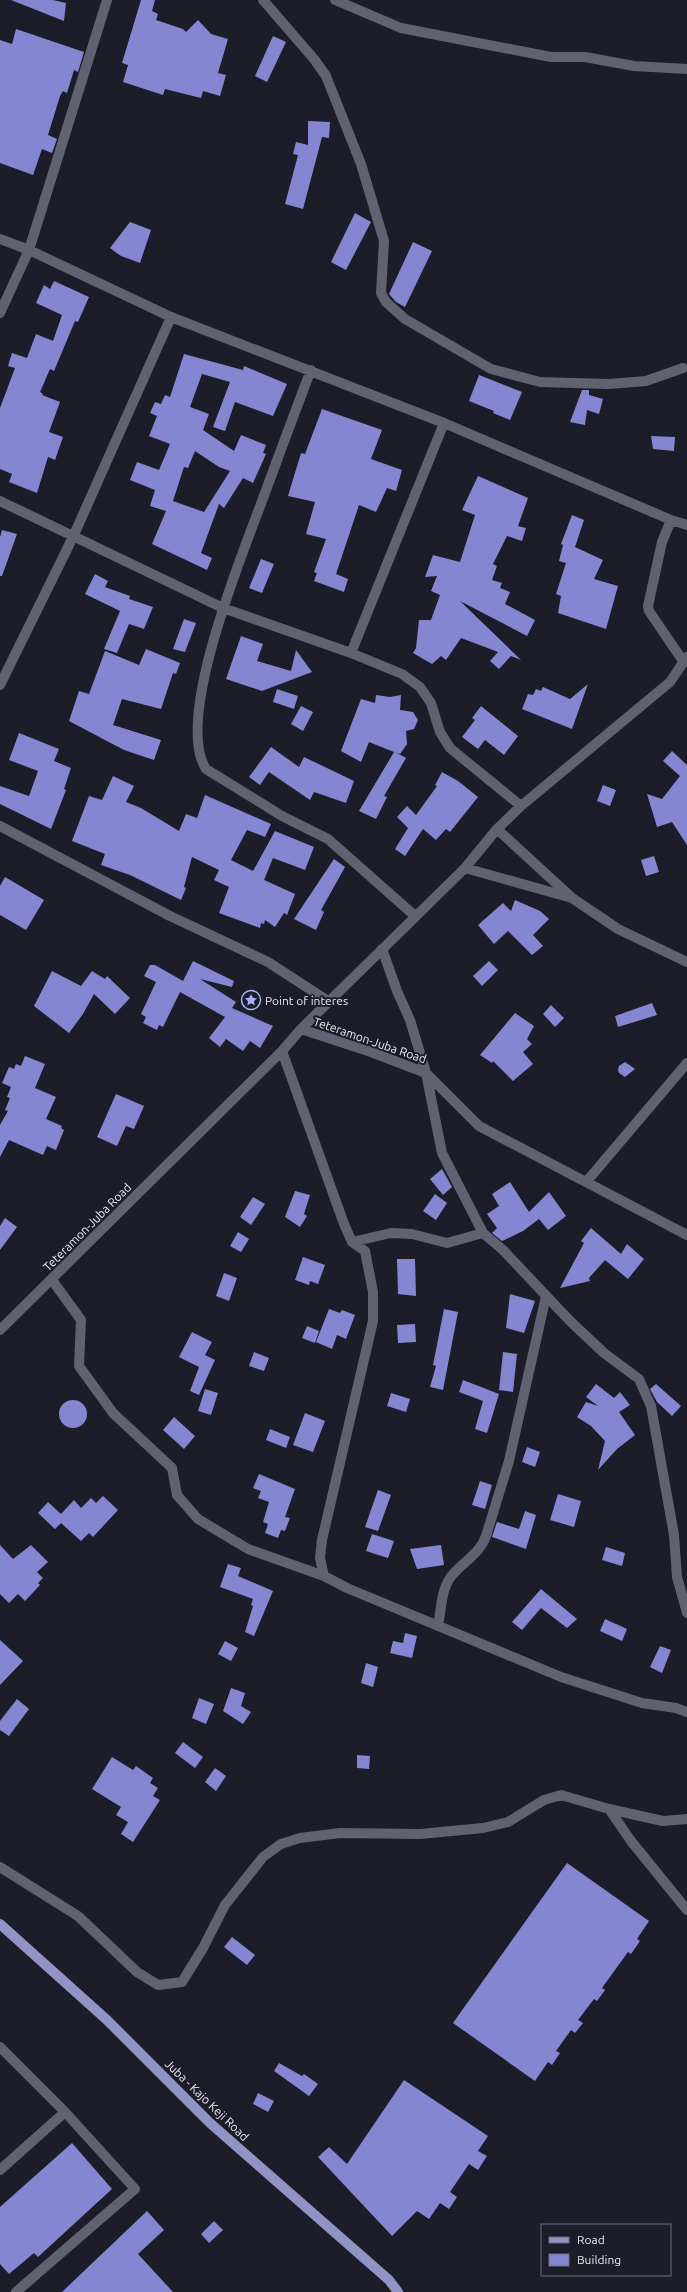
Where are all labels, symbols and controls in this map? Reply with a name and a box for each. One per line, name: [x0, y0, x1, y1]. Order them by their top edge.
place icon: Point of interes: [240, 989, 262, 1011]
place label: Point of interes: [265, 994, 348, 1007]
street label: Teteramon-Juba Road: [312, 1015, 428, 1065]
street label: Teteramon-Juba Road: [40, 1180, 134, 1274]
street label: Juba - Kajo Keji Road: [163, 2057, 251, 2143]
legend: [541, 2224, 671, 2276]
text: Road: [577, 2233, 605, 2246]
text: Building: [577, 2253, 621, 2266]

